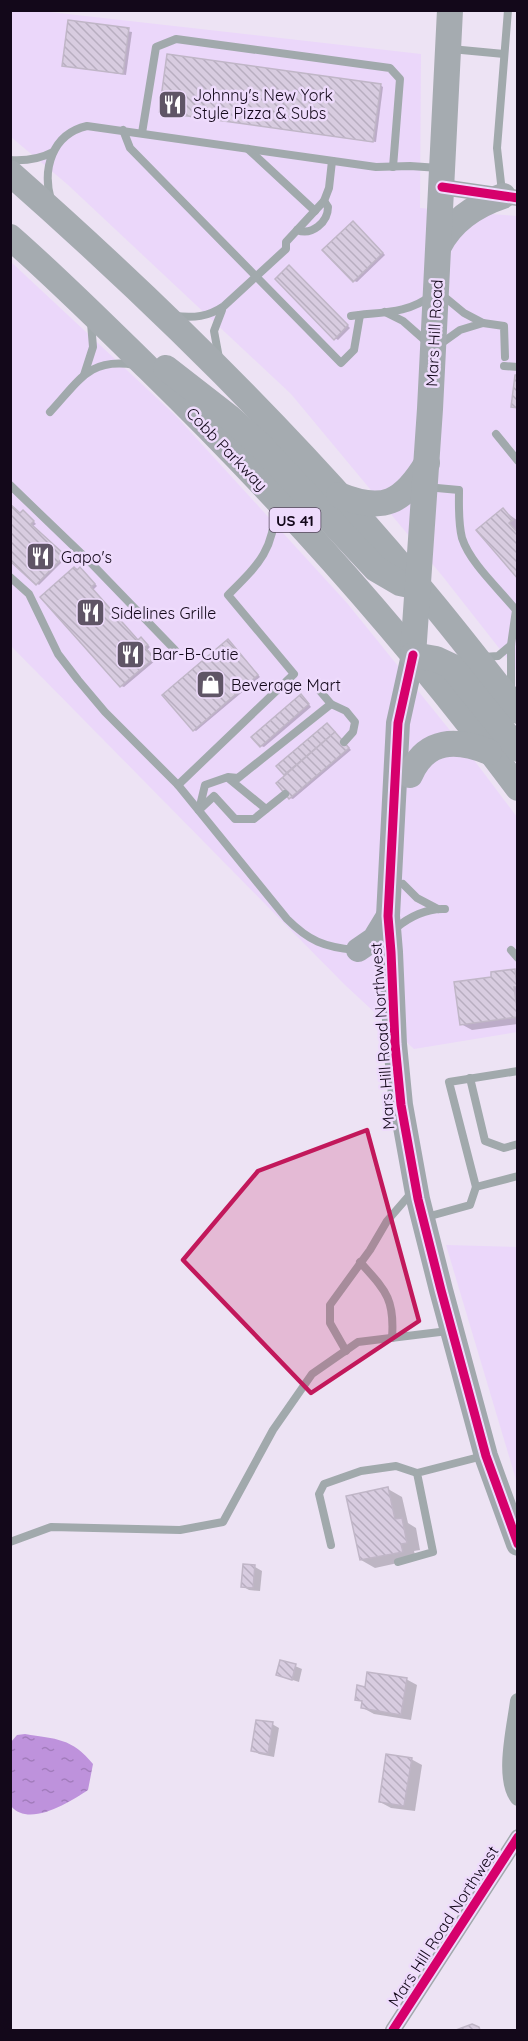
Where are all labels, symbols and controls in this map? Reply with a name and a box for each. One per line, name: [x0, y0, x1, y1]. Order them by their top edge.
place label: Johnny's New York Style Pizza & Subs: [193, 85, 333, 123]
restaurant icon: Johnny's New York Style Pizza & Subs: [156, 88, 188, 120]
street label: Mars Hill Road: [421, 279, 447, 387]
street label: Cobb Parkway: [182, 403, 272, 495]
road number: US 41: [270, 508, 320, 532]
restaurant icon: Gapo's: [24, 541, 56, 573]
place label: Gapo's: [61, 547, 112, 567]
restaurant icon: Sidelines Grille: [74, 597, 106, 629]
place label: Sidelines Grille: [111, 603, 216, 623]
restaurant icon: Bar-B-Cutie: [115, 638, 147, 670]
place label: Bar-B-Cutie: [152, 644, 239, 664]
shop icon: Beverage Mart: [194, 669, 226, 701]
place label: Beverage Mart: [231, 675, 341, 695]
street label: Mars Hill Road Northwest: [365, 942, 399, 1130]
street label: Mars Hill Road Northwest: [384, 1842, 502, 2010]

